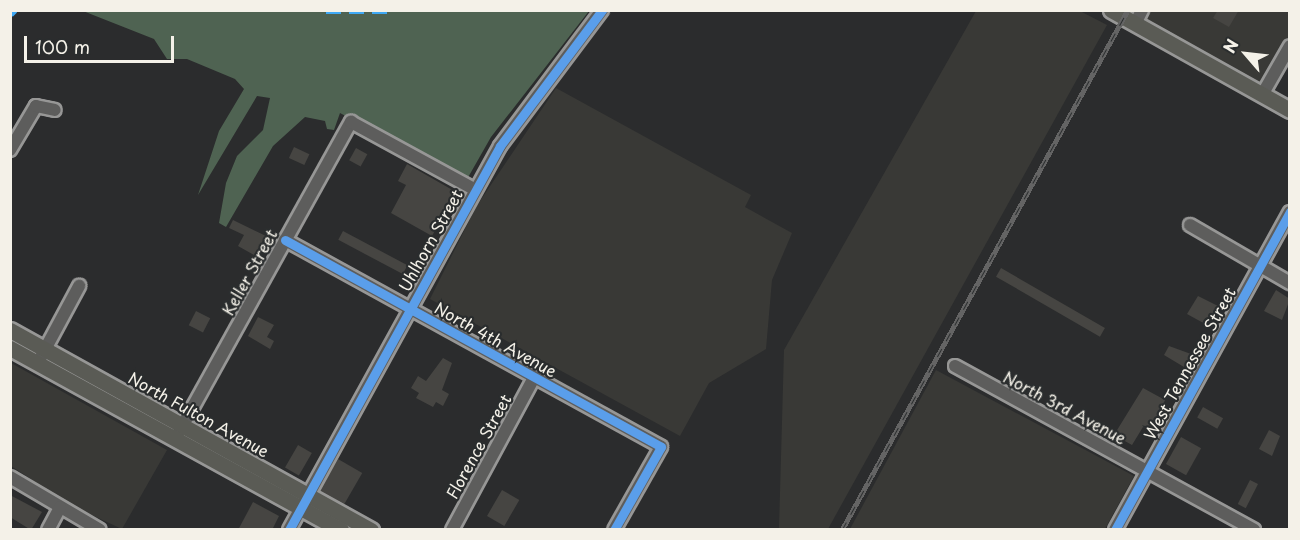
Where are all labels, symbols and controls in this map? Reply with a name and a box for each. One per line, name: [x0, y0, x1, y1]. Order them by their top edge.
scale bar: [27, 24, 177, 62]
north arrow: [1216, 24, 1276, 84]
text: 100 m: [35, 33, 90, 60]
text: N: [1217, 34, 1244, 57]
street label: Uhlhorn Street: [394, 186, 466, 294]
street label: Keller Street: [217, 225, 281, 319]
street label: West Tennessee Street: [1139, 283, 1239, 443]
street label: North 4th Avenue: [432, 298, 560, 380]
street label: North 3rd Avenue: [1000, 366, 1130, 448]
street label: North Fulton Avenue: [126, 368, 272, 460]
street label: Florence Street: [441, 390, 515, 502]

